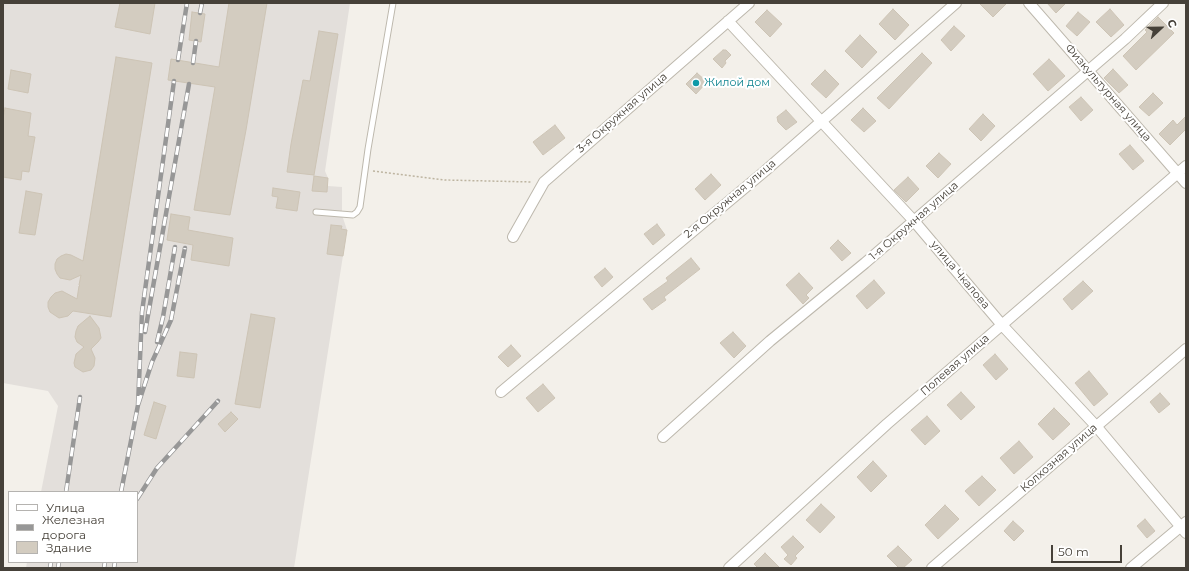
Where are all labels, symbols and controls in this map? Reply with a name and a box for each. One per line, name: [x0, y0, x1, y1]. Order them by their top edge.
north arrow: [1141, 8, 1181, 48]
text: С: [1164, 17, 1180, 30]
street label: Физкультурная улица: [1062, 42, 1154, 144]
street label: 3-я Окружная улица: [574, 70, 670, 156]
place label: Жилой дом: [704, 76, 770, 90]
marker: Жилой дом: [691, 78, 701, 88]
street label: 2-я Окружная улица: [682, 157, 778, 241]
street label: 1-я Окружная улица: [867, 179, 961, 263]
street label: улица Чкалова: [928, 238, 992, 312]
street label: Полевая улица: [918, 332, 992, 398]
street label: Колхозная улица: [1018, 421, 1100, 495]
legend: [8, 491, 138, 563]
text: Улица: [46, 500, 85, 515]
text: Железная дорога: [42, 512, 105, 542]
scale bar: [1053, 537, 1124, 563]
text: Здание: [46, 540, 92, 555]
text: 50 m: [1058, 544, 1089, 559]

